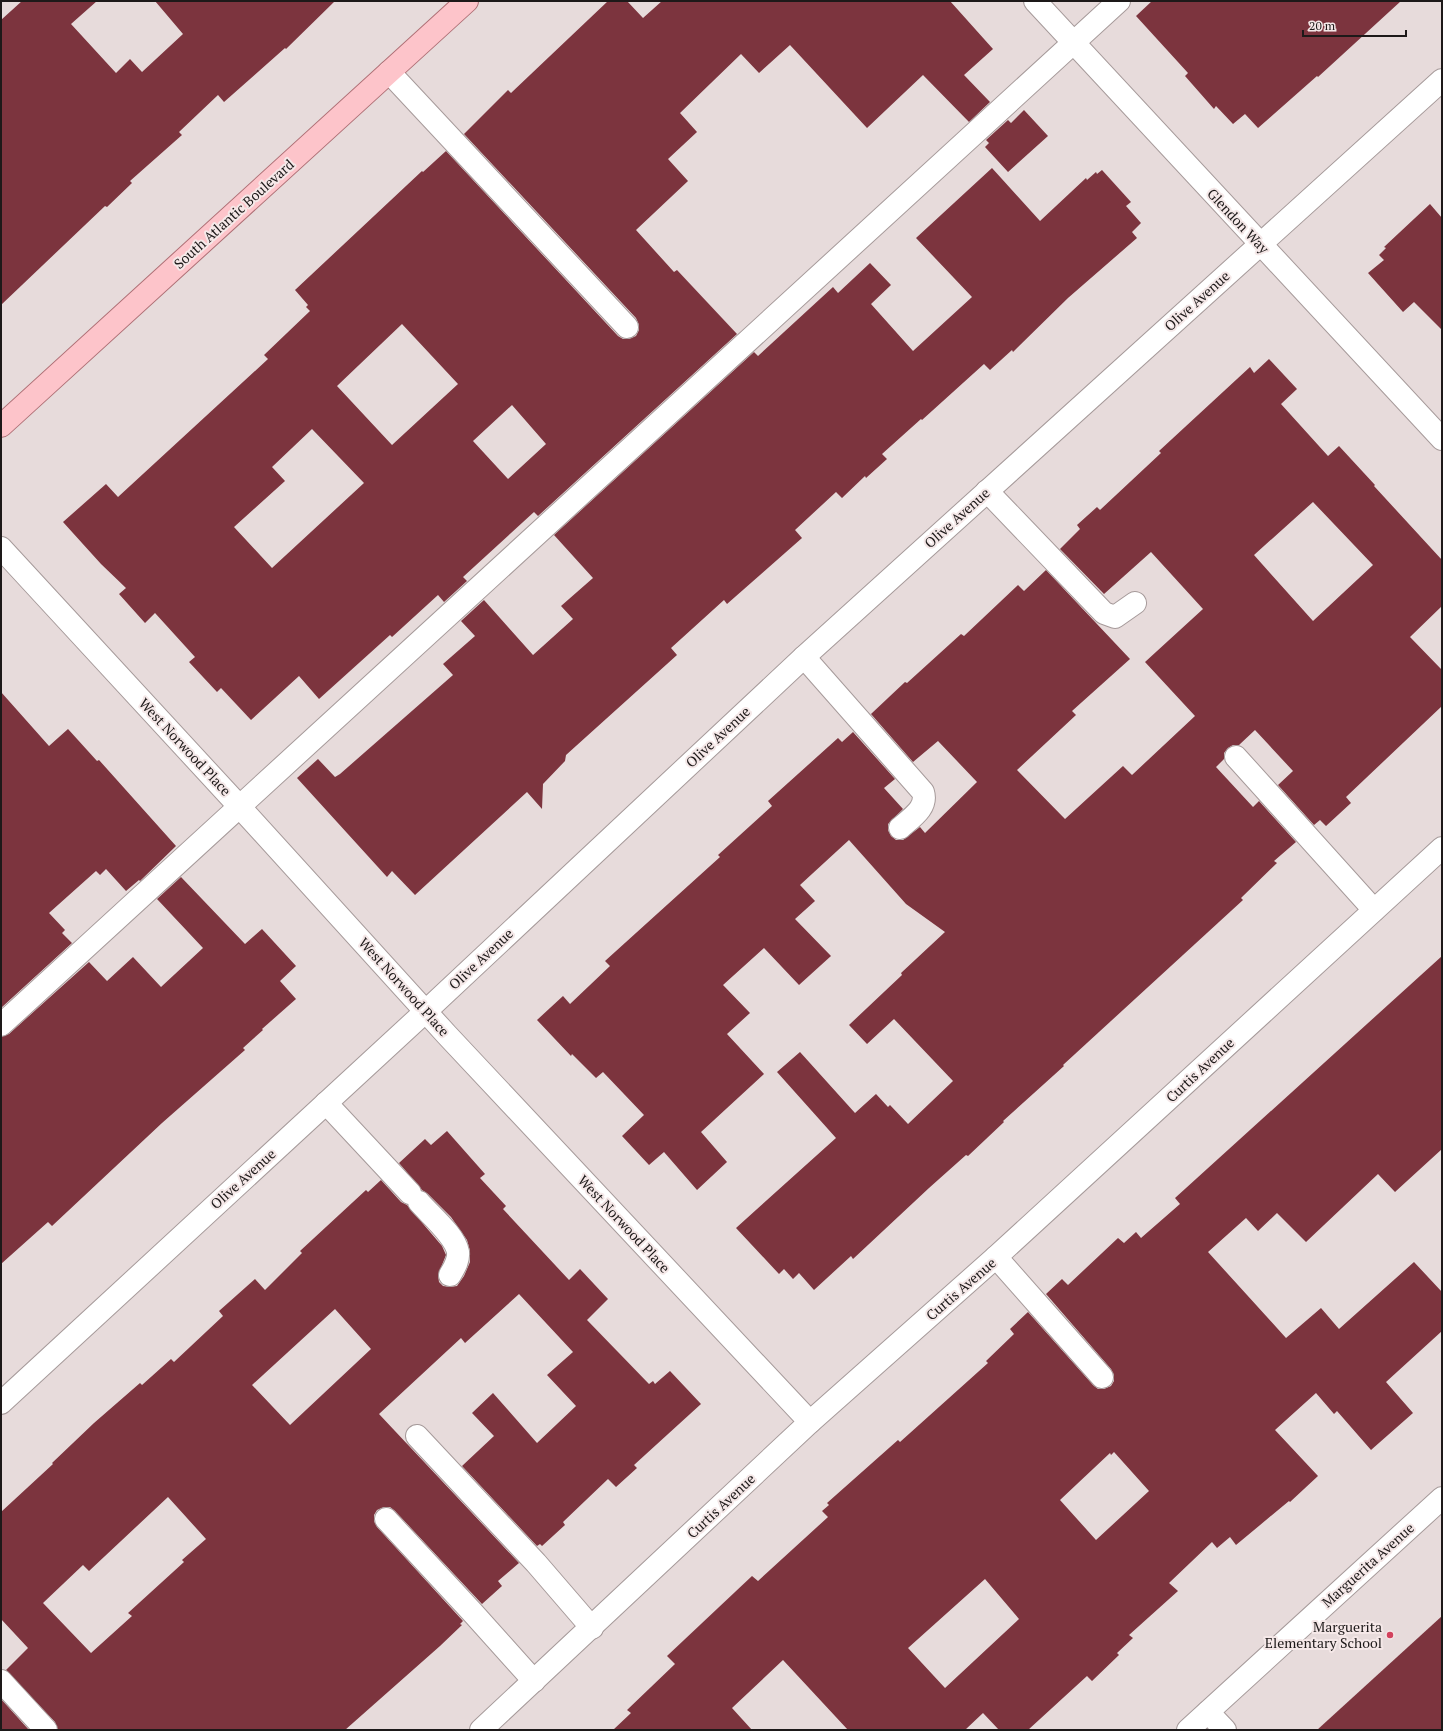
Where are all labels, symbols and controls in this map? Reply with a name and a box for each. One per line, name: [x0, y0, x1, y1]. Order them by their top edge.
scale bar: [1303, 12, 1406, 38]
text: 20 m: [1309, 18, 1336, 33]
street label: South Atlantic Boulevard: [170, 154, 298, 273]
street label: Glendon Way: [1203, 184, 1274, 258]
street label: Olive Avenue: [1160, 266, 1233, 335]
street label: Olive Avenue: [920, 483, 993, 552]
street label: West Norwood Place: [135, 694, 236, 800]
street label: Olive Avenue: [681, 702, 754, 771]
street label: Olive Avenue: [444, 924, 517, 993]
street label: West Norwood Place: [355, 933, 454, 1040]
street label: Curtis Avenue: [1161, 1033, 1238, 1106]
street label: Olive Avenue: [206, 1144, 279, 1213]
street label: West Norwood Place: [574, 1171, 675, 1277]
street label: Curtis Avenue: [922, 1253, 1000, 1324]
street label: Curtis Avenue: [682, 1469, 759, 1542]
street label: Marguerita Avenue: [1318, 1518, 1418, 1611]
place label: Marguerita Elementary School: [1265, 1617, 1382, 1652]
marker: Marguerita Elementary School: [1385, 1630, 1395, 1640]

